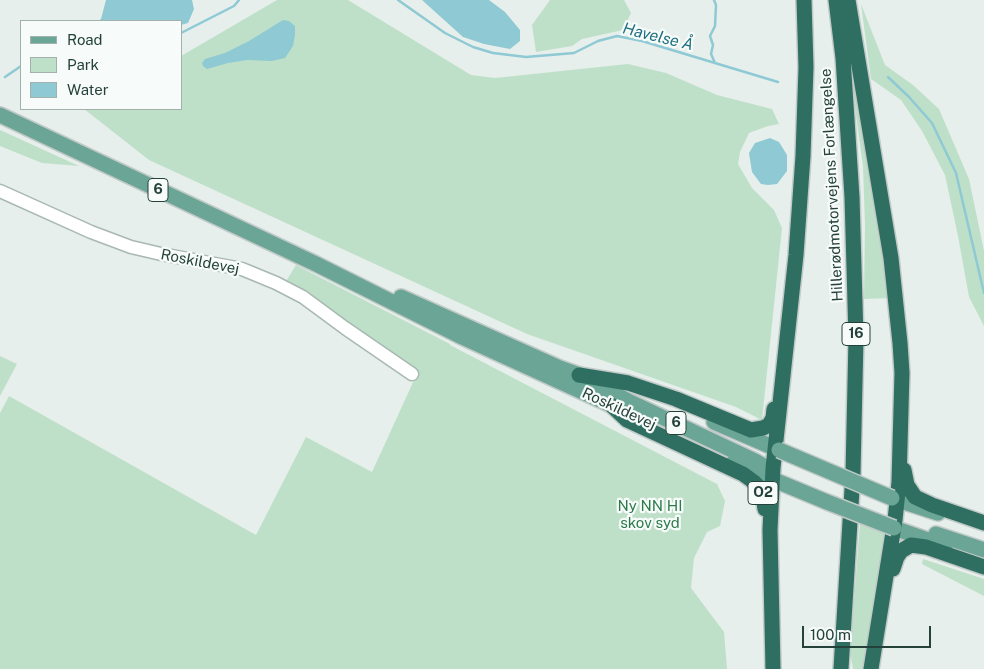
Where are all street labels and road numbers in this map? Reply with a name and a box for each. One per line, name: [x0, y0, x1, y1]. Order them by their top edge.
street label: Hillerødmotorvejens Forlængelse: [817, 68, 847, 302]
road number: 6: [148, 178, 168, 202]
street label: Roskildevej: [159, 246, 241, 278]
road number: 16: [842, 322, 870, 346]
street label: Roskildevej: [579, 384, 659, 434]
road number: 6: [666, 412, 686, 434]
road number: O2: [748, 482, 778, 504]

